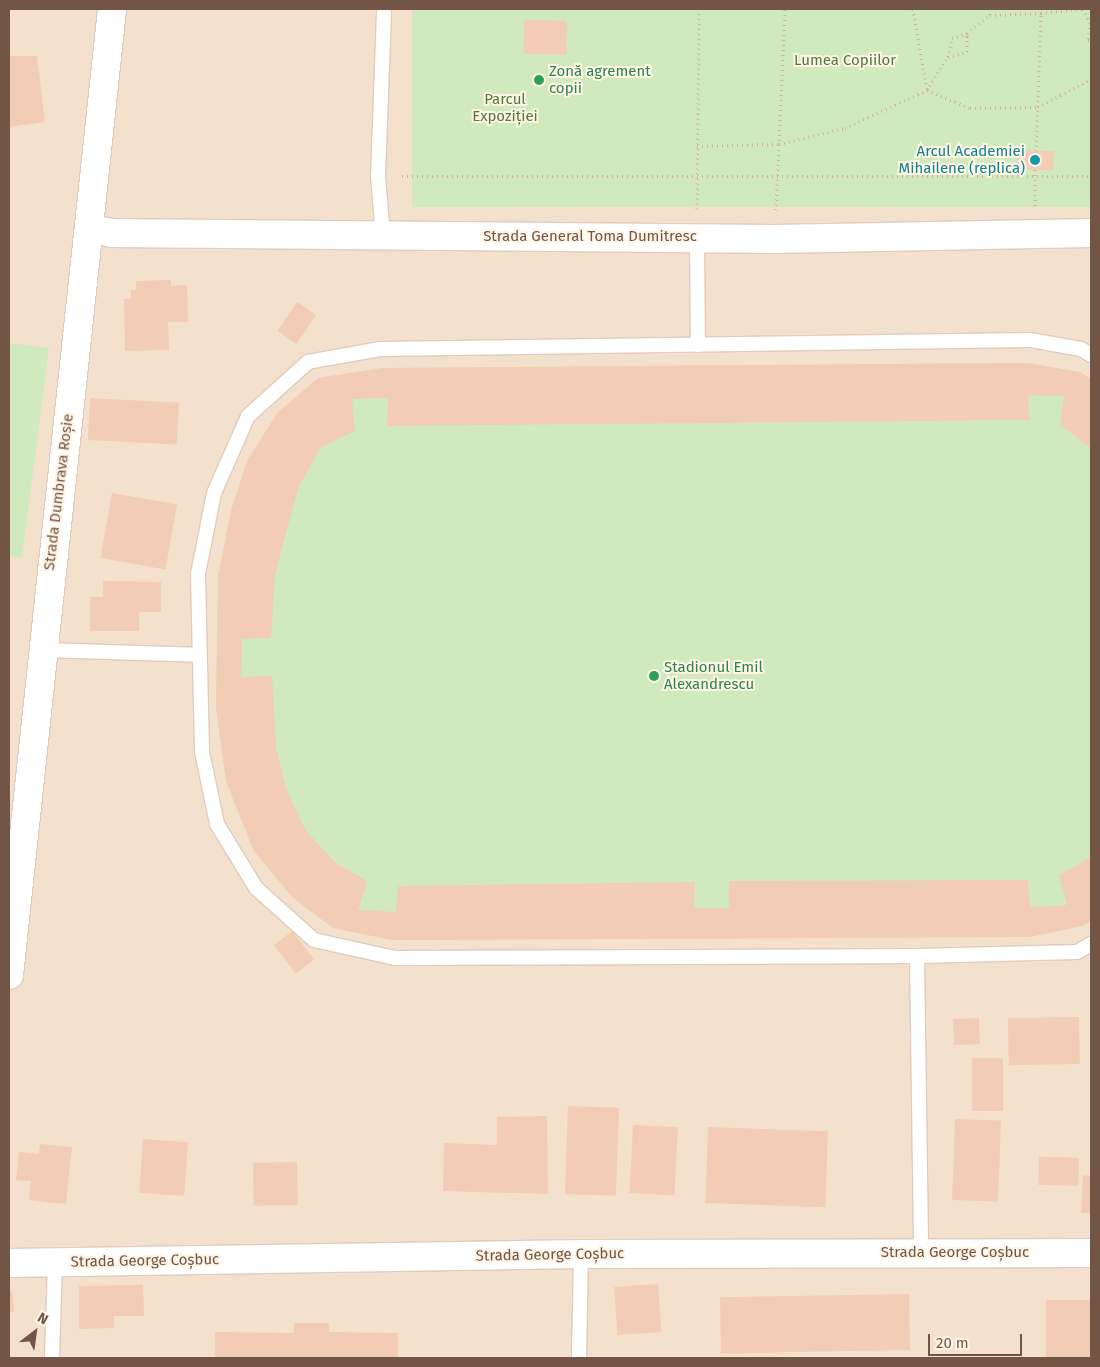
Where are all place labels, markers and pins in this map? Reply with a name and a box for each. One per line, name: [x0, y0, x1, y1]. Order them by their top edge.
place label: Zonă agrement copii: [549, 62, 651, 97]
marker: Zonă agrement copii: [533, 74, 545, 86]
place label: Arcul Academiei Mihailene (replica): [899, 142, 1025, 177]
marker: Arcul Academiei Mihailene (replica): [1029, 154, 1041, 166]
place label: Stadionul Emil Alexandrescu: [664, 658, 763, 693]
marker: Stadionul Emil Alexandrescu: [648, 670, 660, 682]

